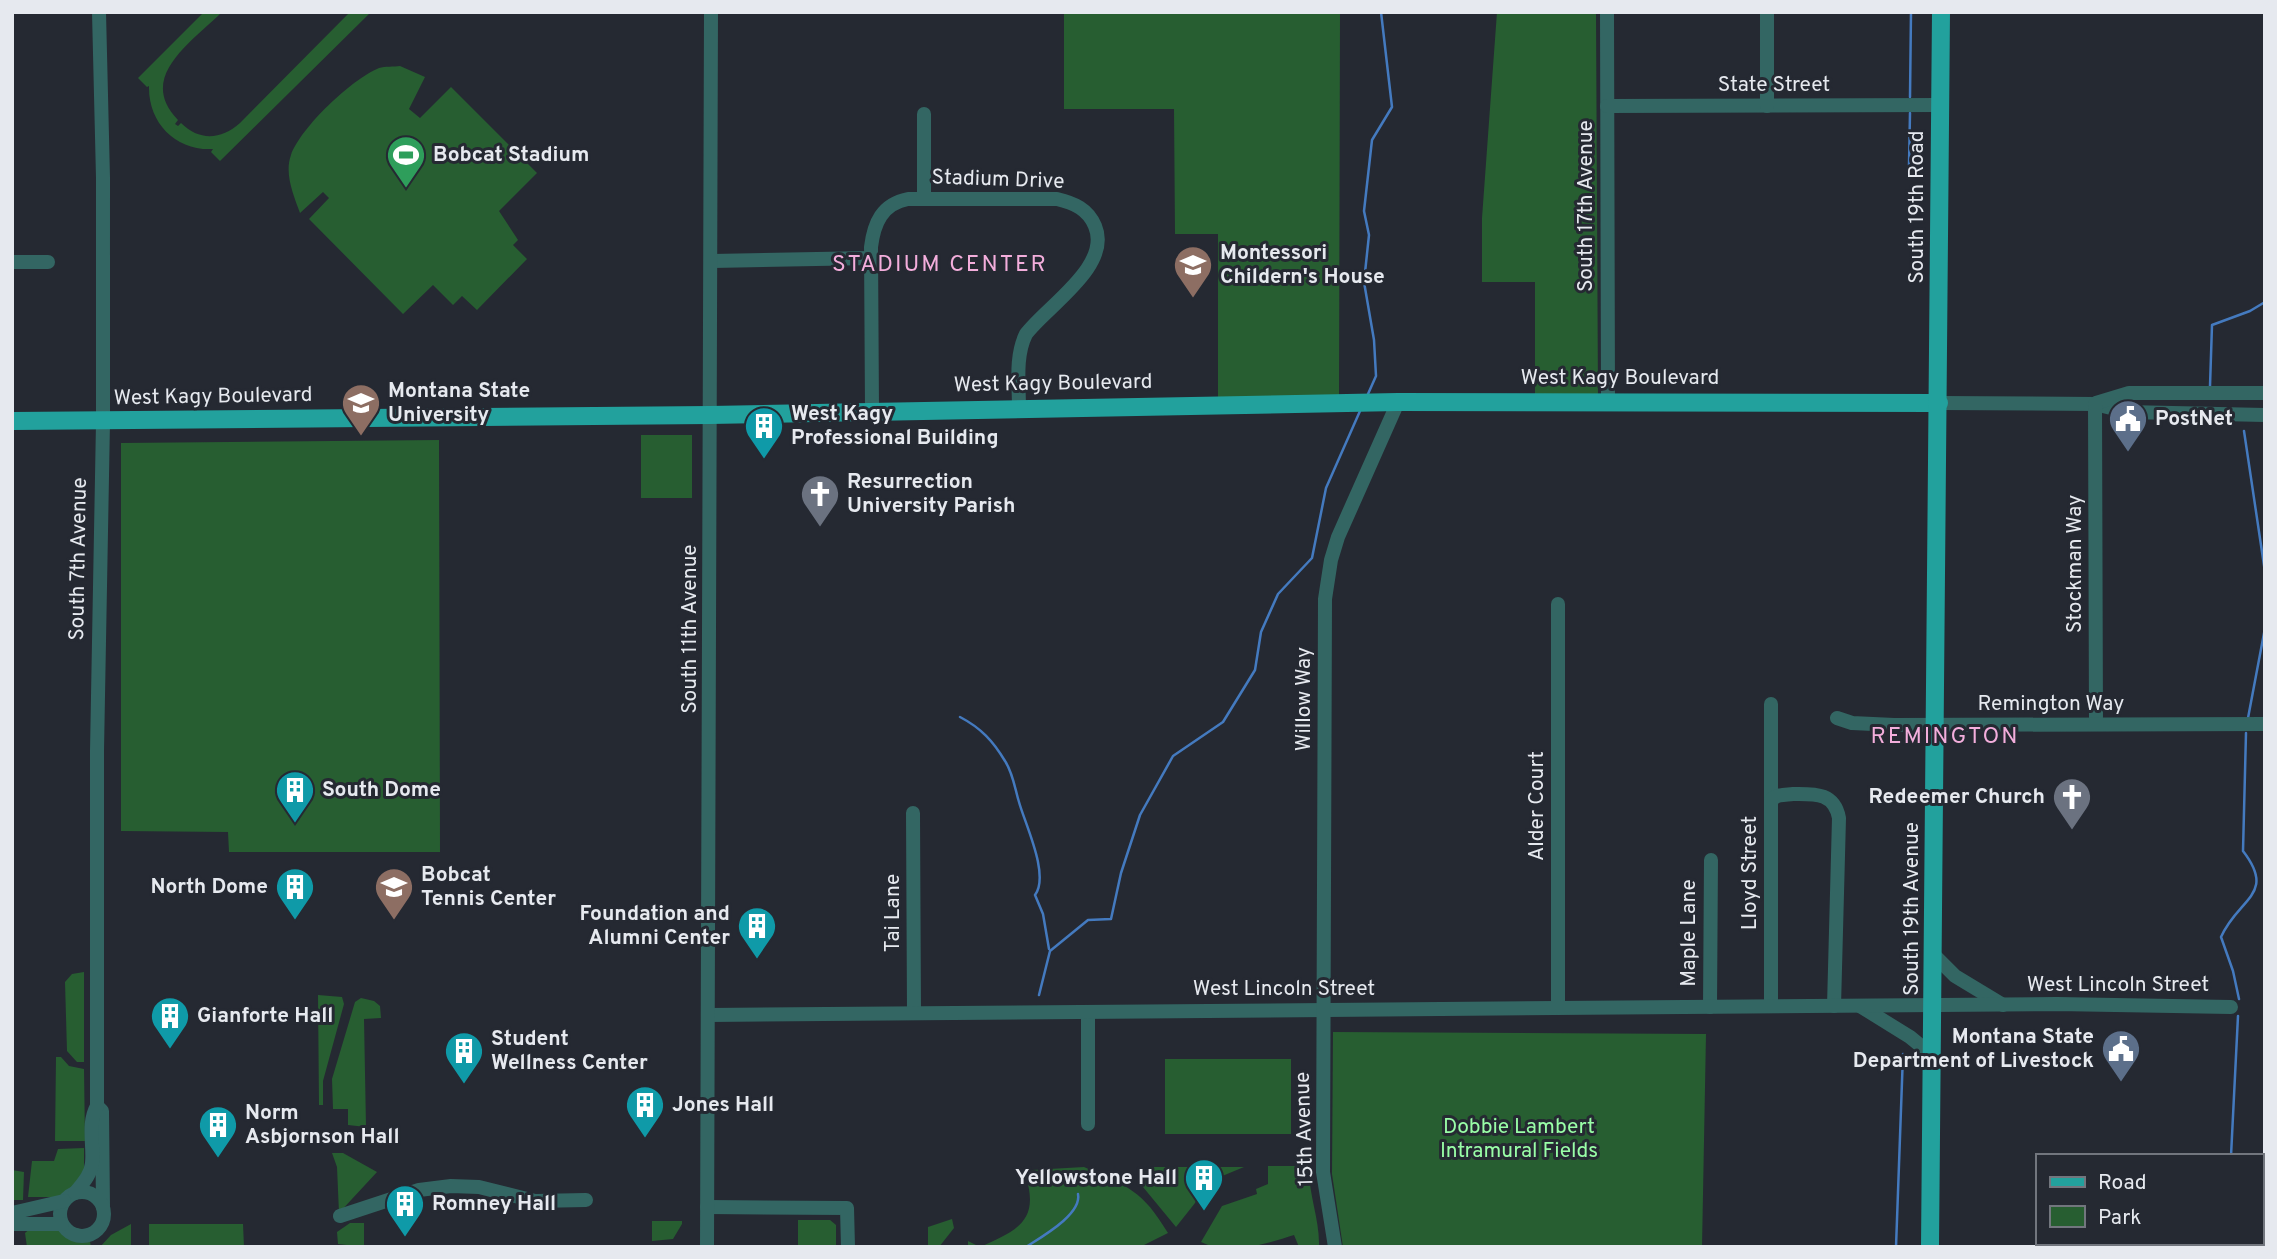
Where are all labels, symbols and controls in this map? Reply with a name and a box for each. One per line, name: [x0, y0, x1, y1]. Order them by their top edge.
street label: State Street: [1718, 72, 1830, 99]
street label: South 17th Avenue: [1573, 120, 1600, 292]
street label: South 19th Road: [1904, 130, 1931, 284]
sports icon: Bobcat Stadium: [385, 134, 427, 189]
place label: Bobcat Stadium: [433, 142, 589, 169]
street label: Stadium Drive: [931, 164, 1065, 196]
place label: Montessori Childern's House: [1220, 240, 1385, 291]
school or university icon: Montessori Childern's House: [1172, 244, 1214, 299]
district label: STADIUM CENTER: [832, 251, 1048, 280]
street label: West Kagy Boulevard: [1521, 365, 1719, 392]
street label: West Kagy Boulevard: [953, 369, 1153, 399]
place label: Montana State University: [388, 378, 530, 429]
street label: West Kagy Boulevard: [113, 382, 313, 412]
school or university icon: Montana State University: [340, 382, 382, 437]
public building icon: PostNet: [2107, 398, 2149, 453]
place label: West Kagy Professional Building: [791, 401, 999, 452]
building icon: West Kagy Professional Building: [743, 405, 785, 460]
place label: PostNet: [2155, 406, 2233, 433]
place label: Resurrection University Parish: [847, 469, 1016, 520]
church icon: Resurrection University Parish: [799, 473, 841, 528]
street label: South 7th Avenue: [64, 477, 94, 641]
street label: Stockman Way: [2062, 495, 2089, 633]
street label: South 11th Avenue: [677, 544, 704, 714]
street label: Willow Way: [1291, 647, 1318, 751]
street label: Remington Way: [1978, 691, 2124, 718]
district label: REMINGTON: [1871, 723, 2019, 752]
street label: Alder Court: [1524, 751, 1551, 861]
building icon: South Dome: [274, 769, 316, 824]
church icon: Redeemer Church: [2051, 776, 2093, 831]
place label: South Dome: [322, 777, 441, 804]
place label: Redeemer Church: [1869, 784, 2045, 811]
street label: Lloyd Street: [1737, 816, 1764, 930]
street label: South 19th Avenue: [1899, 822, 1926, 996]
place label: Bobcat Tennis Center: [421, 862, 556, 913]
building icon: North Dome: [274, 866, 316, 921]
school or university icon: Bobcat Tennis Center: [373, 866, 415, 921]
place label: North Dome: [150, 874, 268, 901]
street label: Tai Lane: [880, 874, 907, 952]
street label: Maple Lane: [1676, 879, 1703, 987]
place label: Foundation and Alumni Center: [579, 901, 730, 952]
building icon: Foundation and Alumni Center: [736, 905, 778, 960]
street label: West Lincoln Street: [2027, 972, 2209, 999]
street label: West Lincoln Street: [1193, 976, 1375, 1003]
building icon: Gianforte Hall: [149, 995, 191, 1050]
place label: Gianforte Hall: [197, 1003, 333, 1030]
place label: Montana State Department of Livestock: [1853, 1024, 2094, 1075]
place label: Student Wellness Center: [491, 1026, 648, 1077]
public building icon: Montana State Department of Livestock: [2100, 1028, 2142, 1083]
building icon: Student Wellness Center: [443, 1030, 485, 1085]
street label: 15th Avenue: [1290, 1071, 1320, 1187]
building icon: Jones Hall: [624, 1084, 666, 1139]
place label: Jones Hall: [672, 1092, 774, 1119]
place label: Norm Asbjornson Hall: [245, 1100, 400, 1151]
building icon: Norm Asbjornson Hall: [197, 1104, 239, 1159]
park label: Dobbie Lambert Intramural Fields: [1440, 1114, 1598, 1165]
legend: [2036, 1154, 2263, 1245]
building icon: Yellowstone Hall: [1183, 1157, 1225, 1212]
place label: Yellowstone Hall: [1015, 1165, 1177, 1192]
text: Road: [2098, 1170, 2147, 1197]
building icon: Romney Hall: [384, 1183, 426, 1238]
place label: Romney Hall: [432, 1191, 556, 1218]
text: Park: [2098, 1205, 2141, 1232]

